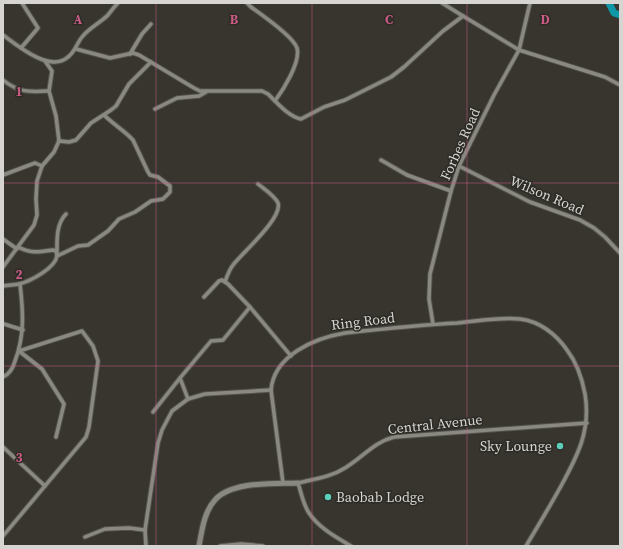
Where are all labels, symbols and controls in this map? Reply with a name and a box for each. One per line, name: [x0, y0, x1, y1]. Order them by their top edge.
text: A: [74, 11, 83, 28]
text: B: [230, 11, 239, 28]
text: C: [385, 11, 393, 28]
text: D: [540, 11, 550, 28]
text: 1: [15, 83, 23, 100]
street label: Forbes Road: [435, 105, 485, 183]
street label: Wilson Road: [507, 170, 587, 220]
text: 2: [15, 266, 23, 283]
street label: Ring Road: [330, 307, 396, 335]
street label: Central Avenue: [387, 409, 483, 439]
place label: Sky Lounge: [480, 436, 552, 456]
marker: Sky Lounge: [555, 441, 565, 451]
text: 3: [15, 449, 23, 466]
place label: Baobab Lodge: [336, 487, 424, 507]
marker: Baobab Lodge: [323, 492, 333, 502]

